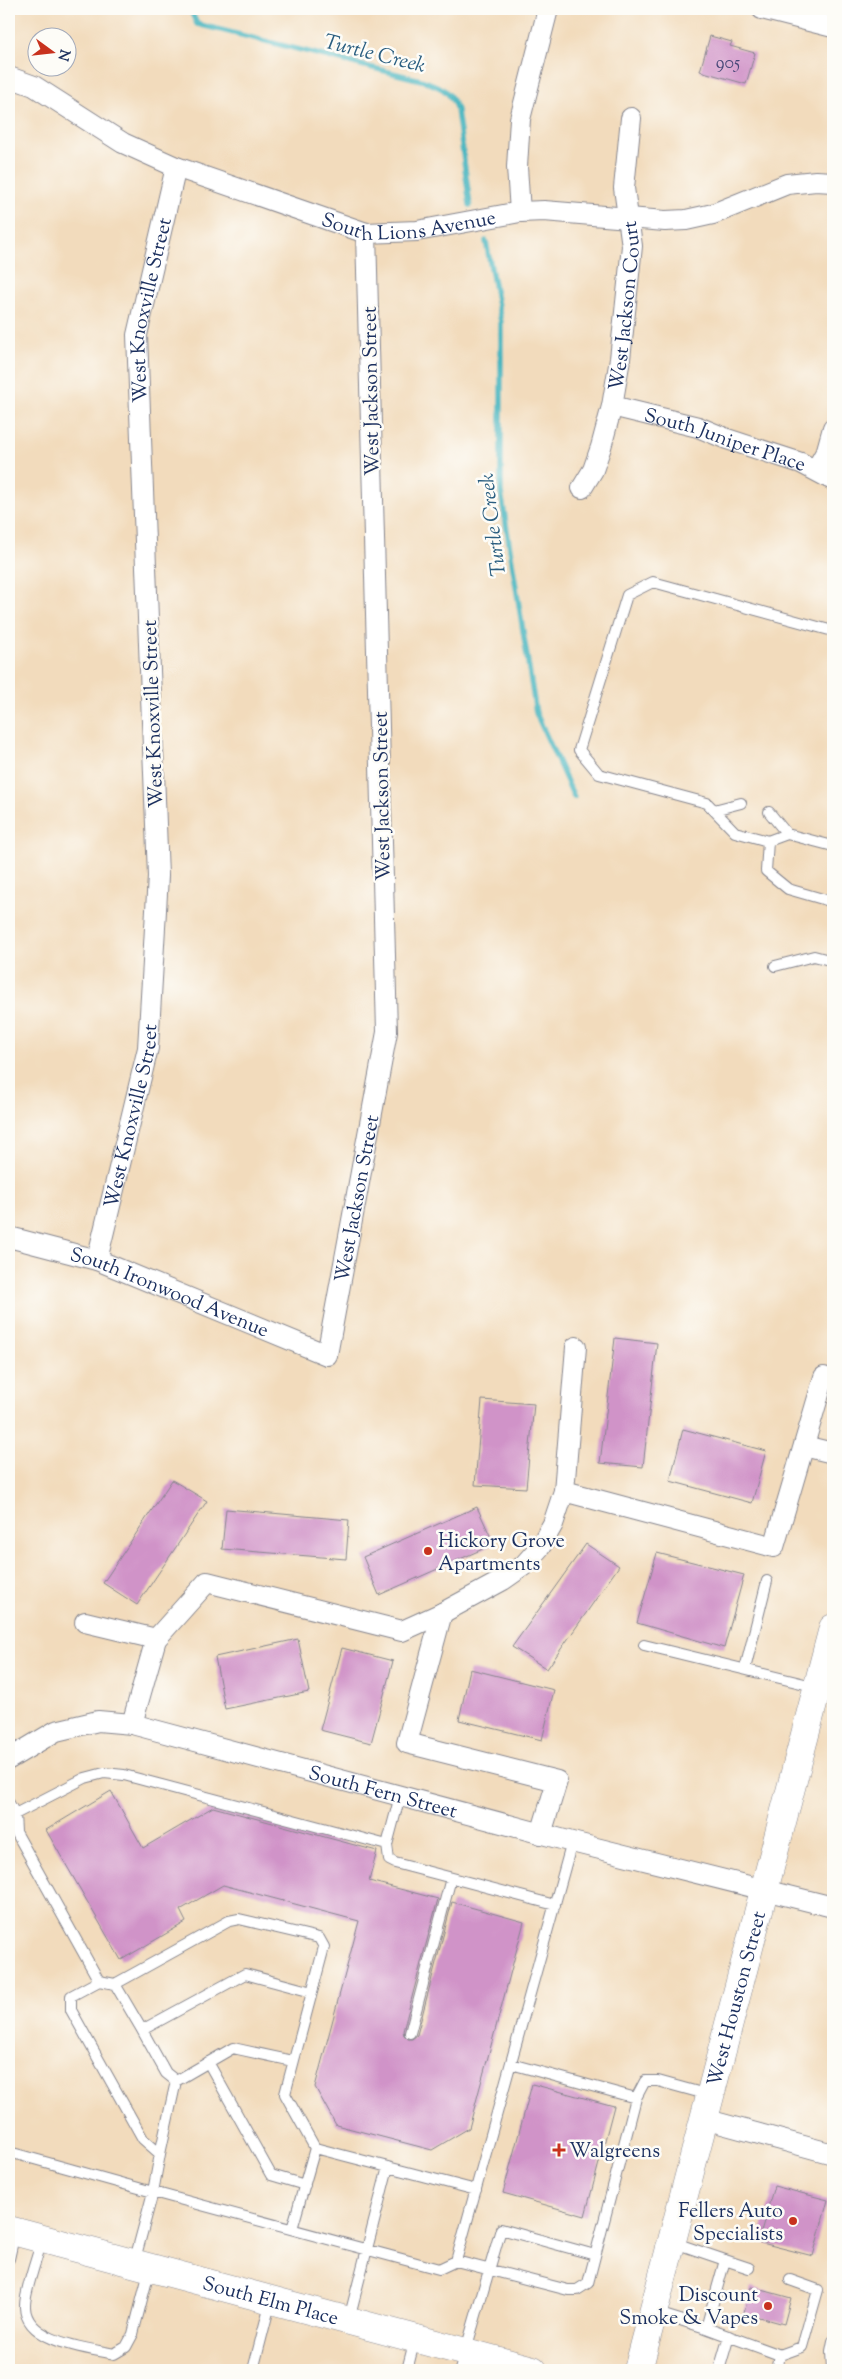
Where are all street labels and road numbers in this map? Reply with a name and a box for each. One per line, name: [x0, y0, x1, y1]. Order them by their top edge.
street label: South Lions Avenue: [317, 205, 499, 250]
street label: West Knoxville Street: [124, 215, 181, 403]
street label: West Jackson Court: [603, 219, 649, 393]
street label: West Jackson Street: [357, 306, 388, 476]
street label: South Juniper Place: [641, 402, 809, 481]
street label: West Knoxville Street: [137, 619, 172, 808]
street label: West Jackson Street: [368, 711, 399, 881]
street label: West Knoxville Street: [98, 1023, 166, 1212]
street label: West Jackson Street: [329, 1113, 388, 1285]
street label: South Ironwood Avenue: [66, 1242, 273, 1346]
street label: South Fern Street: [305, 1760, 460, 1828]
street label: West Houston Street: [701, 1908, 775, 2090]
street label: South Elm Place: [199, 2270, 342, 2334]

